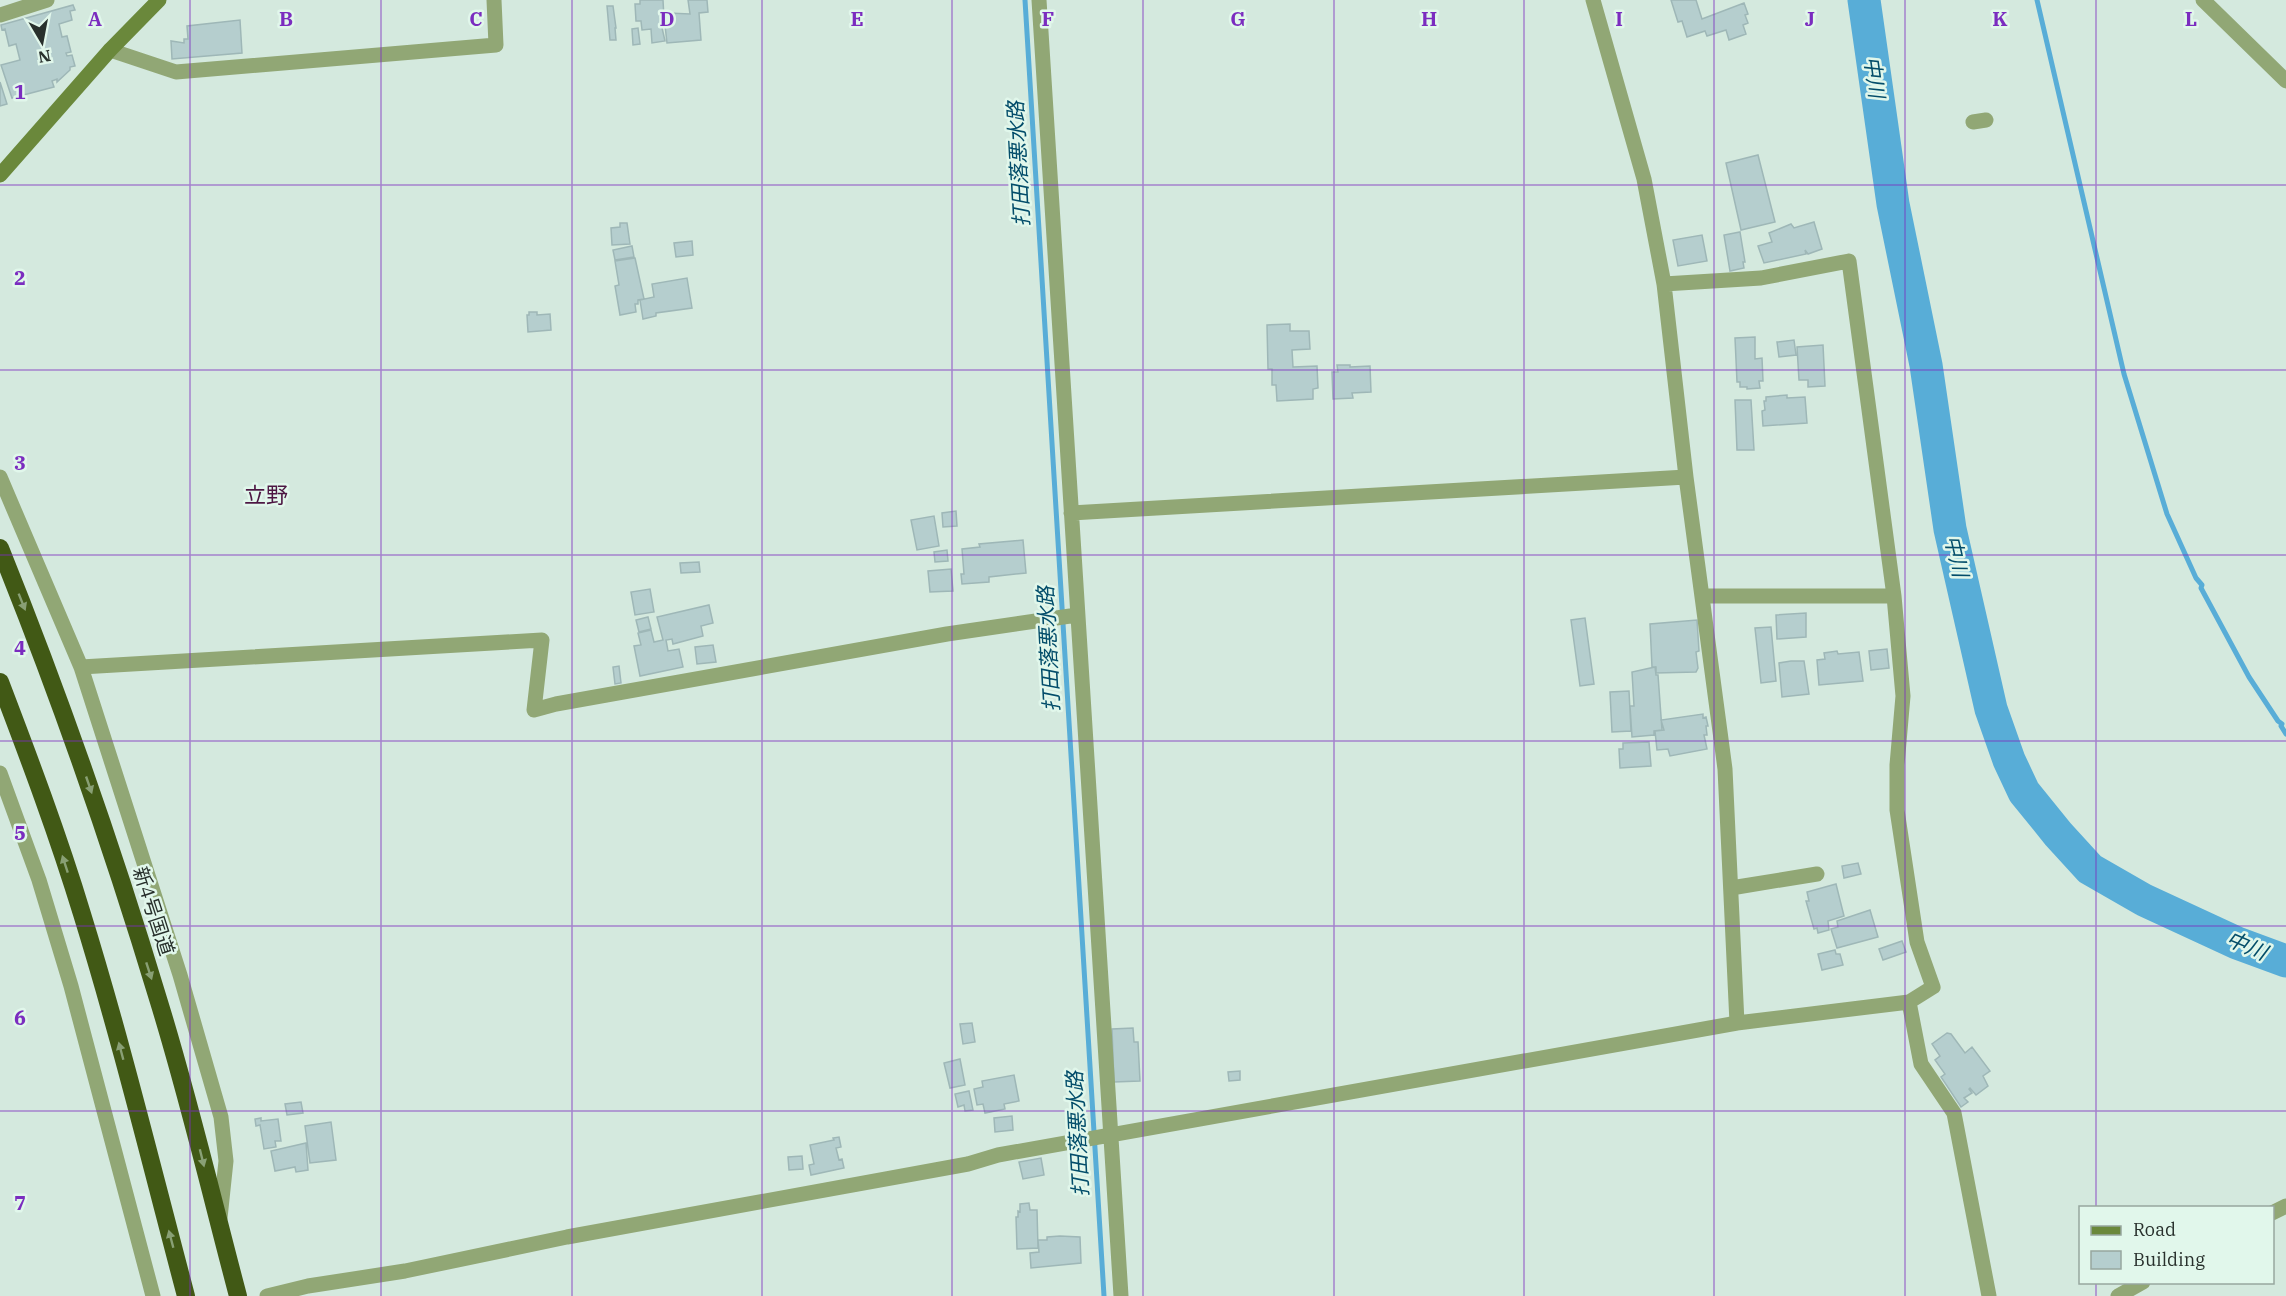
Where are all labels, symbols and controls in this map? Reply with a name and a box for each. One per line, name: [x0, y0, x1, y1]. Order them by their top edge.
text: A: [88, 5, 102, 32]
text: B: [279, 5, 293, 32]
text: C: [469, 5, 483, 32]
text: D: [659, 5, 675, 32]
text: E: [850, 5, 864, 32]
text: F: [1042, 5, 1054, 32]
text: G: [1230, 5, 1246, 32]
text: H: [1421, 5, 1437, 32]
text: I: [1615, 5, 1623, 32]
text: J: [1805, 5, 1815, 32]
text: K: [1992, 5, 2008, 32]
text: L: [2185, 5, 2197, 32]
north arrow: [12, 12, 72, 72]
text: N: [37, 46, 53, 68]
water label: 中川: [1858, 54, 1892, 102]
text: 1: [14, 78, 26, 105]
water label: 打田落悪水路: [1001, 98, 1035, 228]
text: 2: [14, 264, 26, 291]
text: 3: [14, 449, 26, 476]
district label: 立野: [244, 480, 288, 509]
water label: 中川: [1939, 532, 1976, 582]
water label: 打田落悪水路: [1031, 583, 1065, 713]
one-way arrow: [18, 593, 27, 611]
text: 4: [14, 634, 26, 661]
one-way arrow: [84, 776, 94, 794]
text: 5: [14, 819, 26, 846]
one-way arrow: [60, 855, 70, 873]
street label: 新4号国道: [127, 863, 181, 959]
water label: 中川: [2222, 924, 2274, 967]
one-way arrow: [145, 962, 155, 980]
text: 6: [14, 1004, 26, 1031]
one-way arrow: [116, 1042, 125, 1060]
water label: 打田落悪水路: [1060, 1068, 1094, 1198]
one-way arrow: [198, 1149, 208, 1168]
text: 7: [14, 1189, 26, 1216]
legend: [2079, 1206, 2274, 1284]
text: Road: [2133, 1218, 2176, 1241]
one-way arrow: [166, 1230, 175, 1248]
text: Building: [2133, 1248, 2205, 1271]

